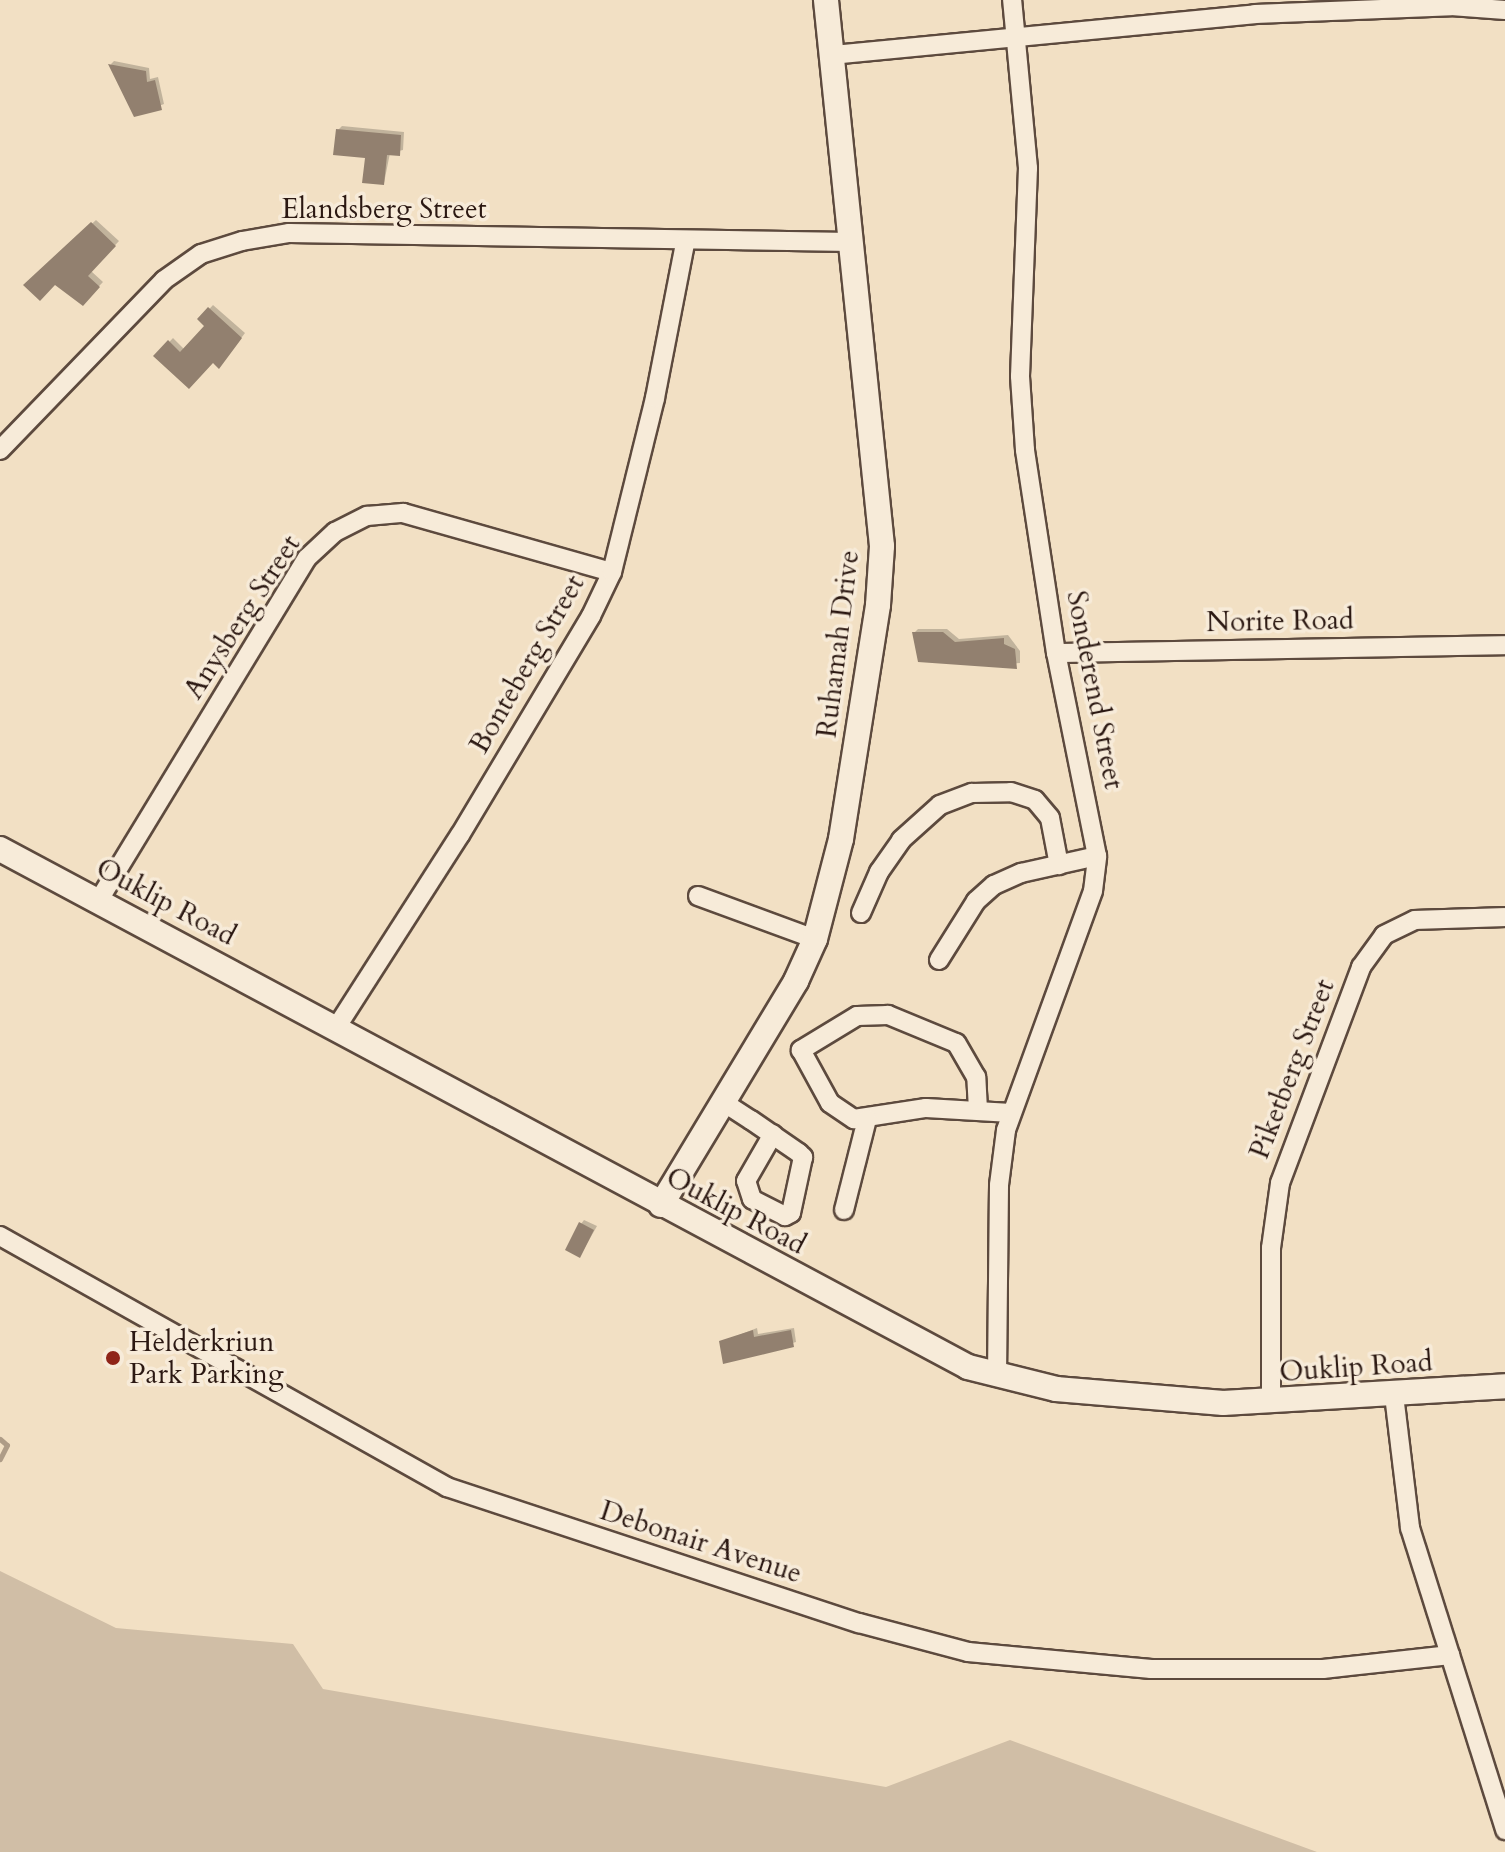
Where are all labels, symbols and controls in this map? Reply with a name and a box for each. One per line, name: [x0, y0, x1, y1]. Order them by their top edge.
street label: Elandsberg Street: [281, 192, 487, 226]
street label: Anysberg Street: [177, 529, 307, 705]
street label: Ruhamah Drive: [810, 548, 866, 740]
street label: Bonteberg Street: [462, 569, 592, 759]
street label: Sonderend Street: [1059, 588, 1131, 792]
street label: Norite Road: [1206, 603, 1354, 639]
street label: Ouklip Road: [90, 851, 242, 953]
street label: Piketberg Street: [1242, 975, 1342, 1163]
street label: Ouklip Road: [660, 1160, 812, 1262]
place label: Helderkriun Park Parking: [129, 1325, 284, 1391]
street label: Ouklip Road: [1278, 1345, 1434, 1389]
marker: Helderkriun Park Parking: [104, 1349, 122, 1367]
street label: Debonair Avenue: [596, 1494, 806, 1590]

